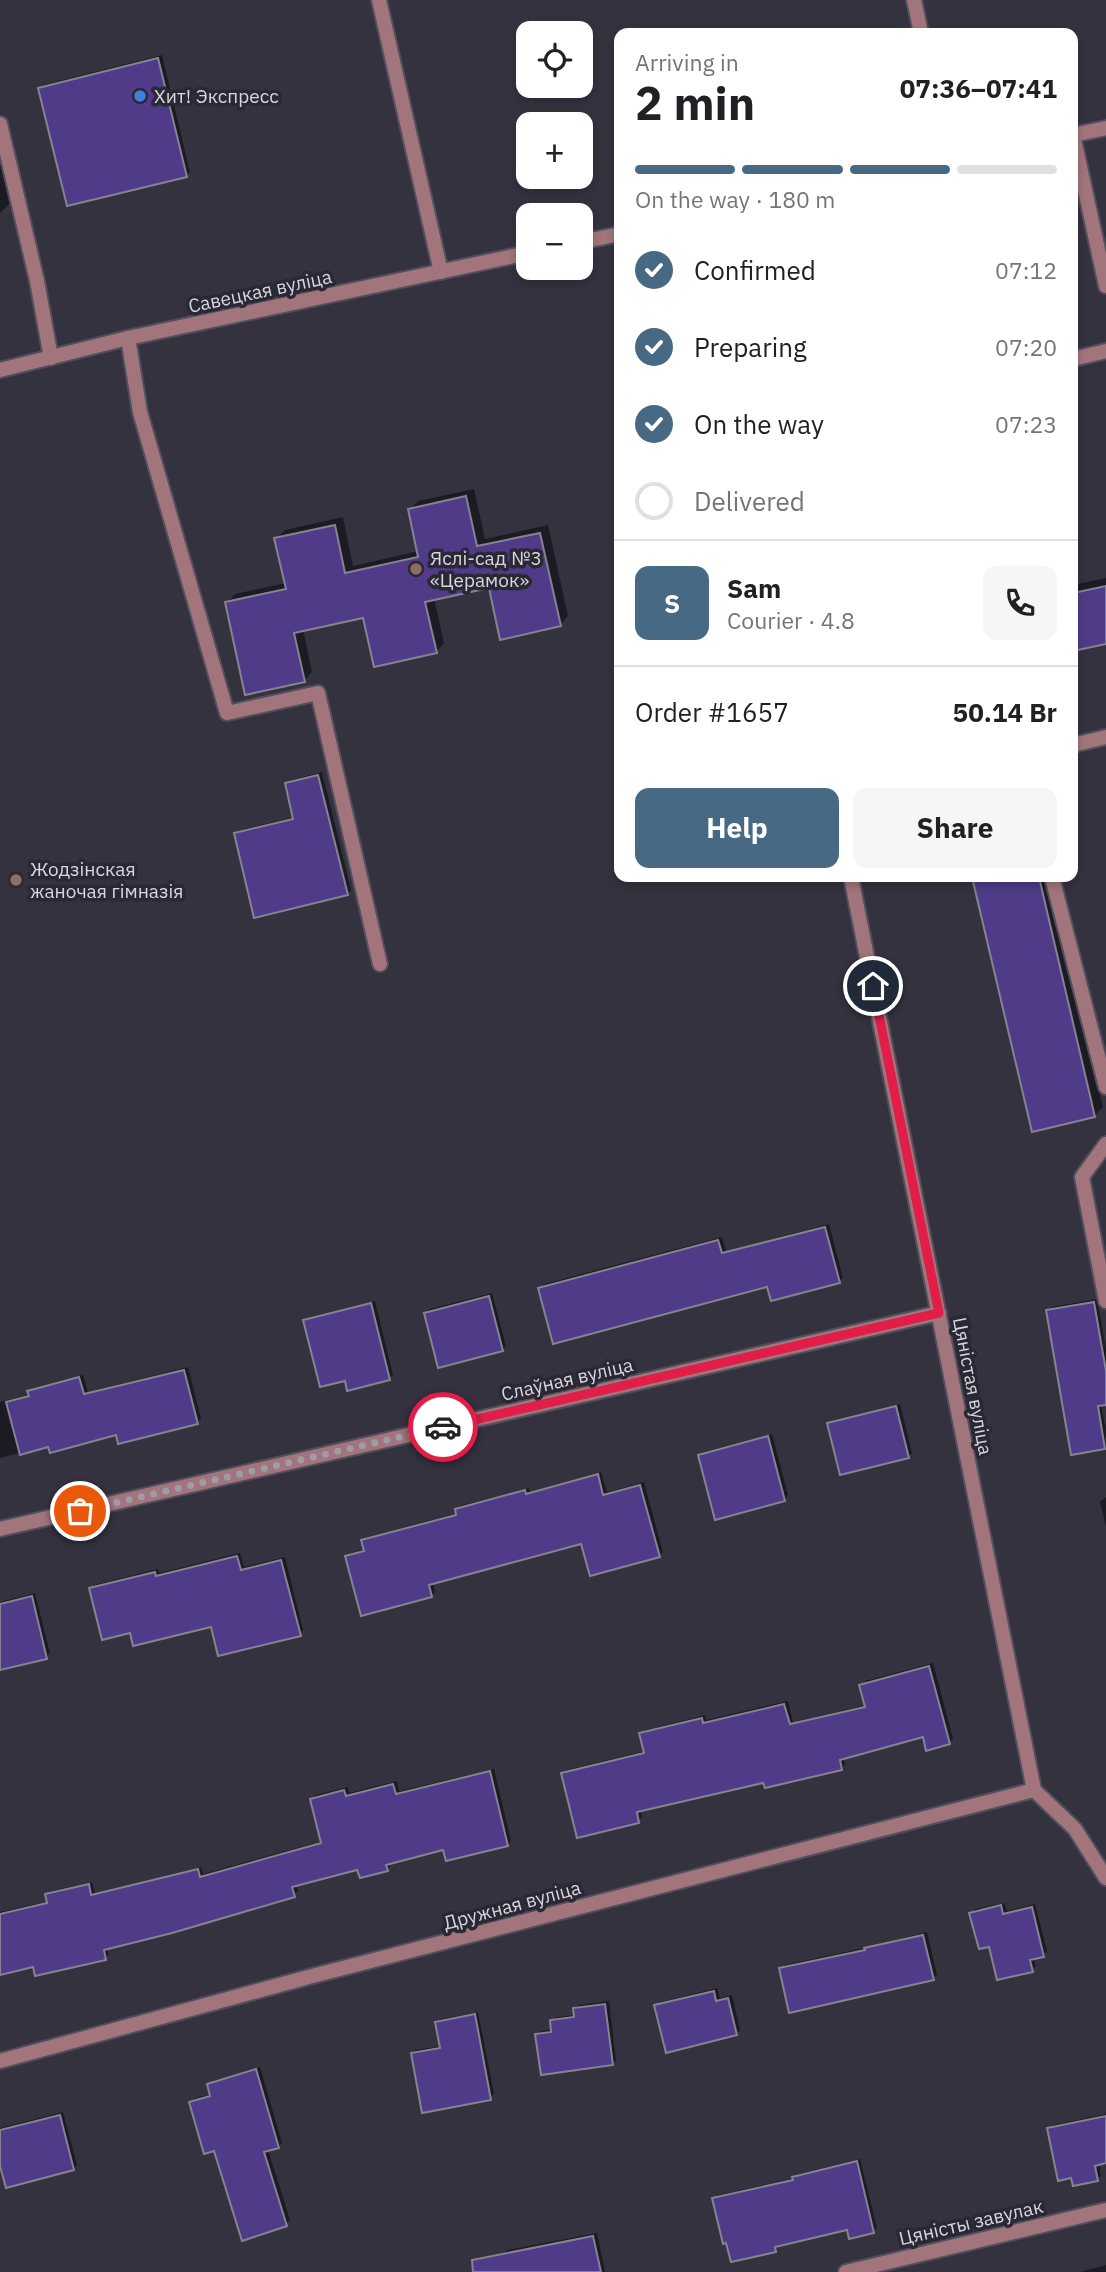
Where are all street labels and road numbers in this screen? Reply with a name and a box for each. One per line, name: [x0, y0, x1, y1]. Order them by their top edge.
street label: Савецкая вуліца: [186, 264, 334, 318]
street label: Цяністая вуліца: [948, 1315, 998, 1457]
street label: Слаўная вуліца: [499, 1352, 635, 1406]
street label: Дружная вуліца: [441, 1875, 583, 1935]
street label: Цяністы завулак: [897, 2194, 1045, 2250]

